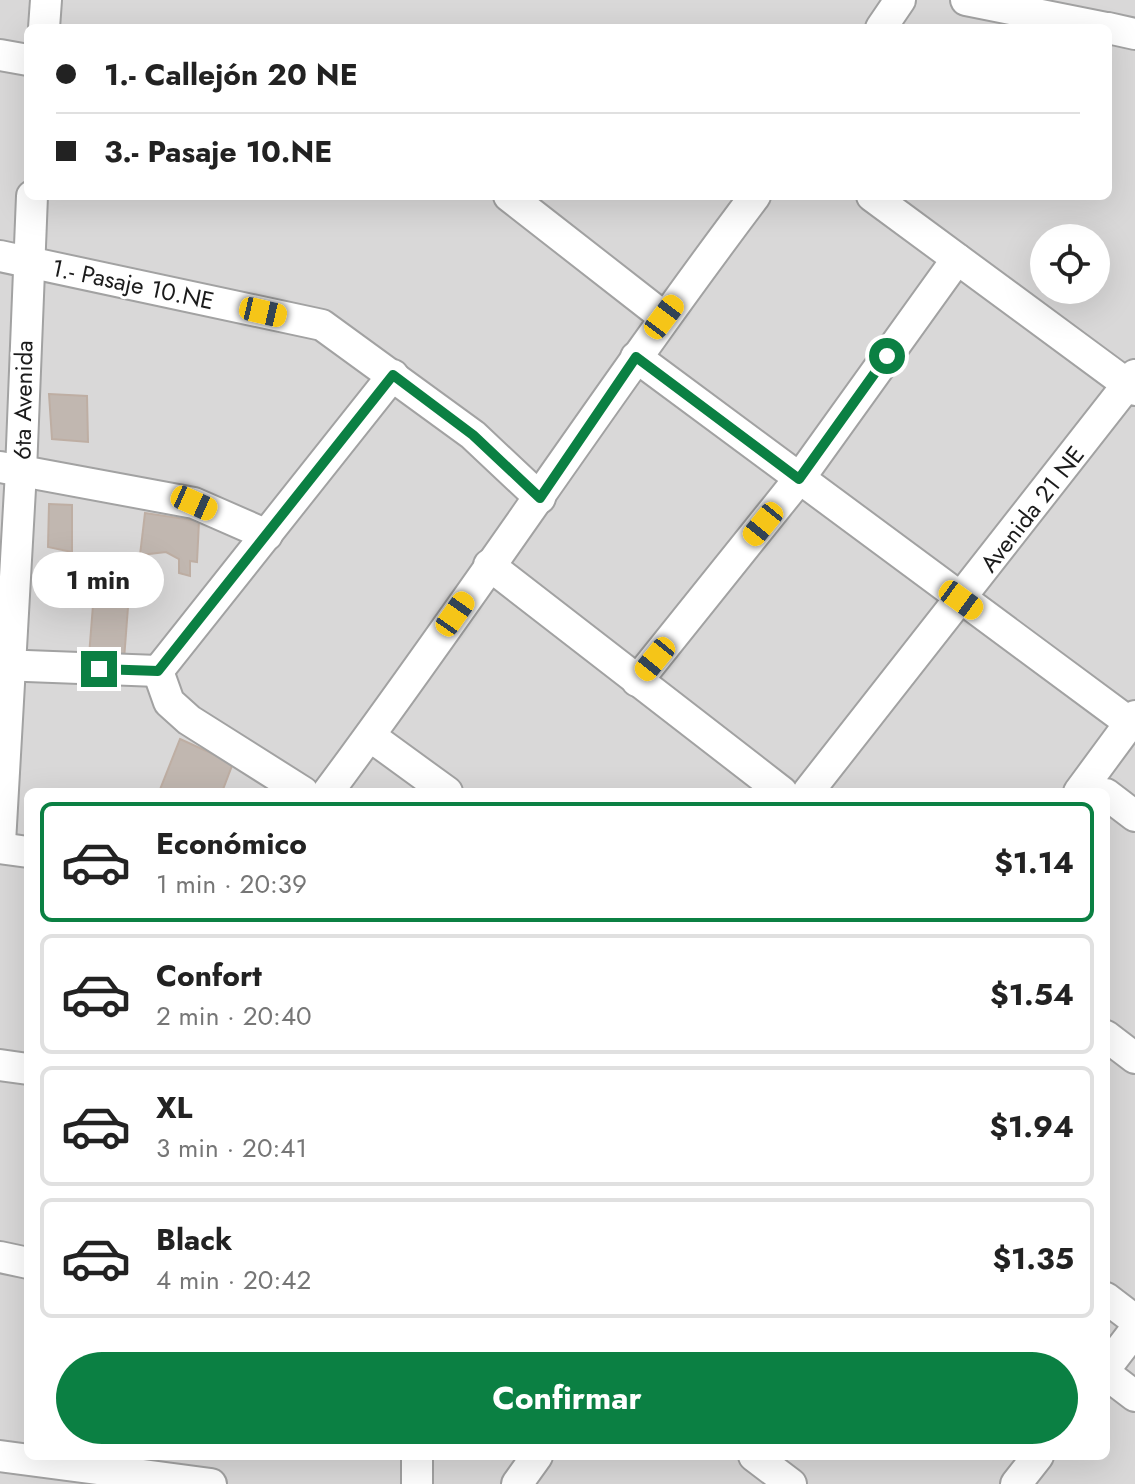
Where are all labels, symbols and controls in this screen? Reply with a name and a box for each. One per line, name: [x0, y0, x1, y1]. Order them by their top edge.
text: 1.- Callejón 20 NE: [104, 53, 358, 96]
text: 3.- Pasaje 10.NE: [104, 130, 332, 173]
map controls: [1030, 224, 1110, 304]
button: locate: [1030, 224, 1110, 304]
street label: 1.- Pasaje 10.NE: [49, 250, 217, 318]
car: [640, 291, 688, 343]
car: [237, 295, 289, 329]
route start: [869, 338, 905, 374]
street label: 6ta Avenida: [4, 340, 42, 460]
street label: Avenida 21 NE: [971, 438, 1093, 580]
car: [167, 482, 221, 524]
car: [739, 498, 787, 550]
callout: 1 min: [33, 553, 165, 609]
text: 1 min: [66, 561, 130, 599]
car: [935, 576, 987, 624]
car: [431, 587, 479, 641]
car: [631, 633, 679, 685]
route end: [81, 651, 117, 687]
text: Económico: [156, 822, 307, 865]
icon: car: [60, 826, 132, 898]
text: $1.14: [994, 841, 1074, 884]
text: 1 min · 20:39: [156, 865, 307, 903]
text: Confort: [156, 954, 262, 997]
icon: car: [60, 958, 132, 1030]
text: $1.54: [990, 973, 1074, 1016]
text: 2 min · 20:40: [156, 997, 312, 1035]
text: XL: [156, 1086, 192, 1129]
icon: car: [60, 1090, 132, 1162]
text: $1.94: [989, 1105, 1074, 1148]
text: 3 min · 20:41: [156, 1129, 307, 1167]
text: Black: [156, 1218, 232, 1261]
icon: car: [60, 1222, 132, 1294]
text: $1.35: [992, 1237, 1074, 1280]
text: 4 min · 20:42: [156, 1261, 311, 1299]
button: Confirmar: [56, 1352, 1078, 1444]

